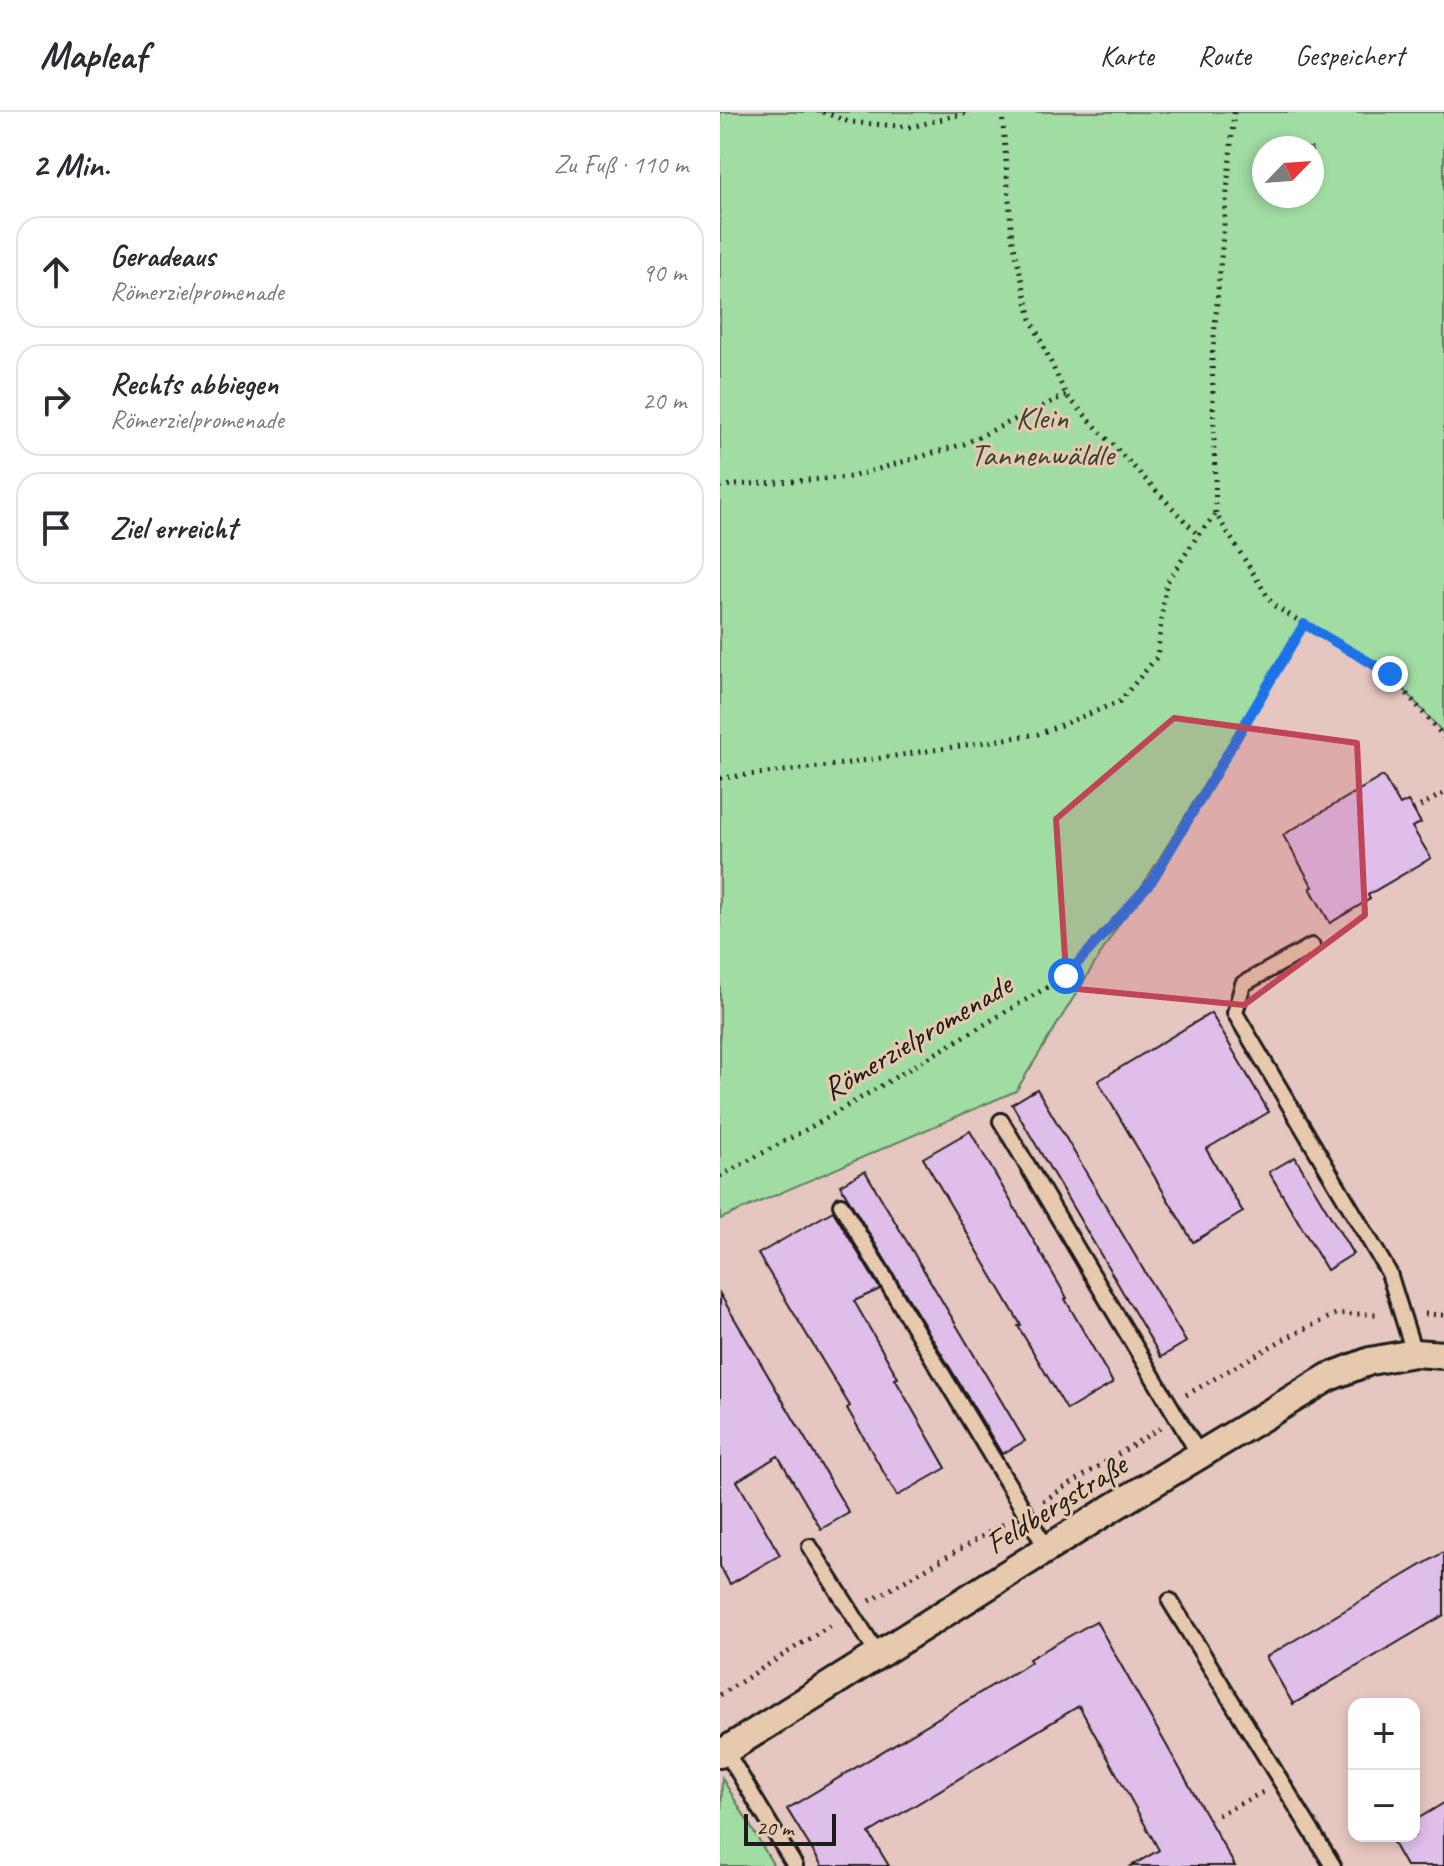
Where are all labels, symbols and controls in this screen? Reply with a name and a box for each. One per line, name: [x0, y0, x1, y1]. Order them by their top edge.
text: Mapleaf: [40, 32, 146, 79]
text: Karte: [1100, 38, 1154, 73]
text: Route: [1198, 38, 1251, 73]
text: Gespeichert: [1295, 38, 1404, 73]
north arrow: [1252, 136, 1324, 208]
text: 2 Min.: [32, 143, 110, 186]
text: Zu Fuß · 110 m: [554, 148, 688, 181]
text: Geradeaus: [110, 237, 215, 275]
icon: ahead: [34, 250, 78, 294]
text: 90 m: [642, 256, 686, 289]
text: Römerzielpromenade: [110, 275, 284, 308]
text: Rechts abbiegen: [110, 365, 278, 403]
icon: right: [34, 378, 78, 422]
text: 20 m: [642, 384, 686, 417]
park label: Klein Tannenwäldle: [970, 397, 1116, 475]
text: Römerzielpromenade: [110, 403, 284, 436]
icon: arrive: [34, 506, 78, 550]
text: Ziel erreicht: [110, 509, 236, 547]
route end: [1372, 656, 1408, 692]
route start: [1048, 958, 1084, 994]
street label: Römerzielpromenade: [815, 963, 1021, 1110]
street label: Feldbergstraße: [978, 1443, 1137, 1564]
map controls: [1348, 1698, 1420, 1842]
button: +: [1348, 1698, 1420, 1770]
button: −: [1348, 1770, 1420, 1842]
scale bar: [744, 1810, 836, 1846]
text: 20 m: [756, 1814, 793, 1842]

